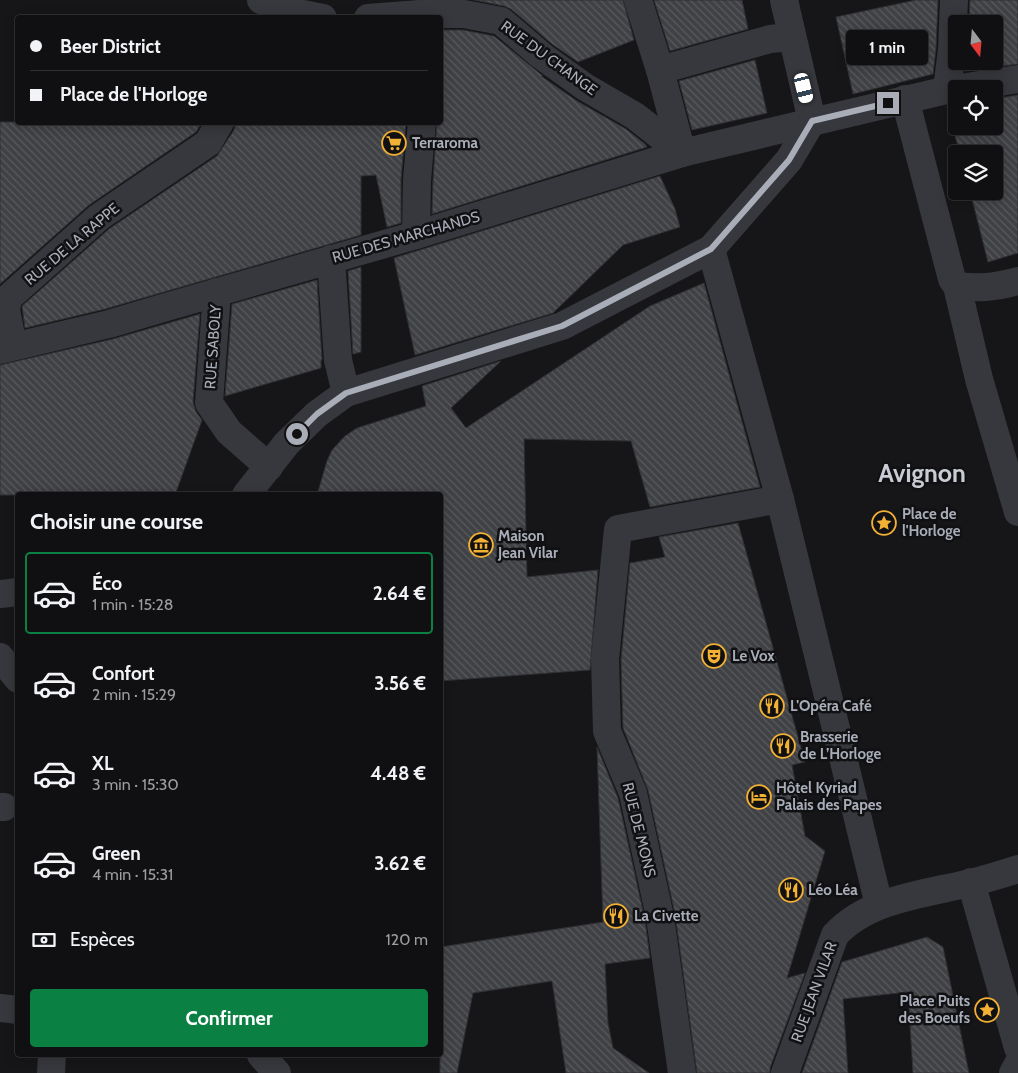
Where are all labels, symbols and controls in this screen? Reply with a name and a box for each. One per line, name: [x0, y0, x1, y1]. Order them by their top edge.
north arrow: [948, 15, 1002, 70]
map controls: [948, 15, 1003, 200]
street label: RUE DU CHANGE: [497, 17, 601, 99]
callout: 1 min: [847, 31, 929, 66]
text: Beer District: [60, 35, 161, 58]
text: 1 min: [869, 38, 905, 57]
car: [793, 72, 814, 104]
button: locate: [948, 80, 1003, 135]
text: Place de l'Horloge: [60, 83, 207, 106]
route end: [877, 92, 899, 114]
supermarket icon: Terraroma: [381, 130, 407, 156]
place label: Terraroma: [412, 134, 479, 152]
button: layers: [948, 145, 1003, 200]
street label: RUE DE LA RAPPE: [21, 199, 123, 289]
street label: RUE DES MARCHANDS: [330, 207, 482, 267]
street label: RUE SABOLY: [201, 304, 225, 390]
route start: [286, 423, 308, 445]
district label: Avignon: [878, 458, 966, 488]
place label: Place de l'Horloge: [902, 505, 961, 540]
text: Choisir une course: [30, 508, 203, 535]
place icon: Place de l'Horloge: [871, 510, 897, 536]
place label: Maison Jean Vilar: [497, 527, 558, 562]
museum icon: Maison Jean Vilar: [468, 532, 494, 558]
icon: car: [32, 571, 77, 616]
text: Éco: [92, 572, 122, 595]
text: 2.64 €: [373, 582, 426, 605]
text: 1 min · 15:28: [92, 595, 173, 614]
theatre icon: Le Vox: [701, 643, 727, 669]
place label: Le Vox: [732, 647, 775, 665]
icon: car: [32, 661, 77, 706]
text: Confort: [92, 662, 155, 685]
text: 3.56 €: [374, 672, 426, 695]
text: 2 min · 15:29: [92, 685, 176, 704]
restaurant icon: L'Opéra Café: [759, 693, 785, 719]
place label: L'Opéra Café: [790, 697, 872, 715]
place label: Brasserie de L’Horloge: [800, 728, 881, 763]
restaurant icon: Brasserie de L’Horloge: [770, 733, 796, 759]
icon: car: [32, 751, 77, 796]
text: XL: [92, 752, 113, 775]
text: 4.48 €: [370, 762, 426, 785]
text: 3 min · 15:30: [92, 775, 179, 794]
place label: Hôtel Kyriad Palais des Papes: [776, 779, 882, 814]
street label: RUE DE MONS: [619, 781, 660, 880]
hotel icon: Hôtel Kyriad Palais des Papes: [746, 784, 772, 810]
icon: car: [32, 841, 77, 886]
text: Green: [92, 842, 141, 865]
text: 3.62 €: [374, 852, 426, 875]
text: 4 min · 15:31: [92, 865, 173, 884]
restaurant icon: Léo Léa: [778, 877, 804, 903]
place label: Léo Léa: [808, 881, 858, 899]
restaurant icon: La Civette: [603, 903, 629, 929]
place label: La Civette: [634, 907, 699, 925]
icon: cash: [30, 926, 58, 954]
text: Espèces: [70, 928, 135, 951]
text: 120 m: [386, 930, 428, 949]
street label: RUE JEAN VILAR: [787, 939, 841, 1045]
button: Confirmer: [30, 989, 428, 1047]
place label: Place Puits des Boeufs: [899, 992, 970, 1027]
place icon: Place Puits des Boeufs: [974, 997, 1000, 1023]

